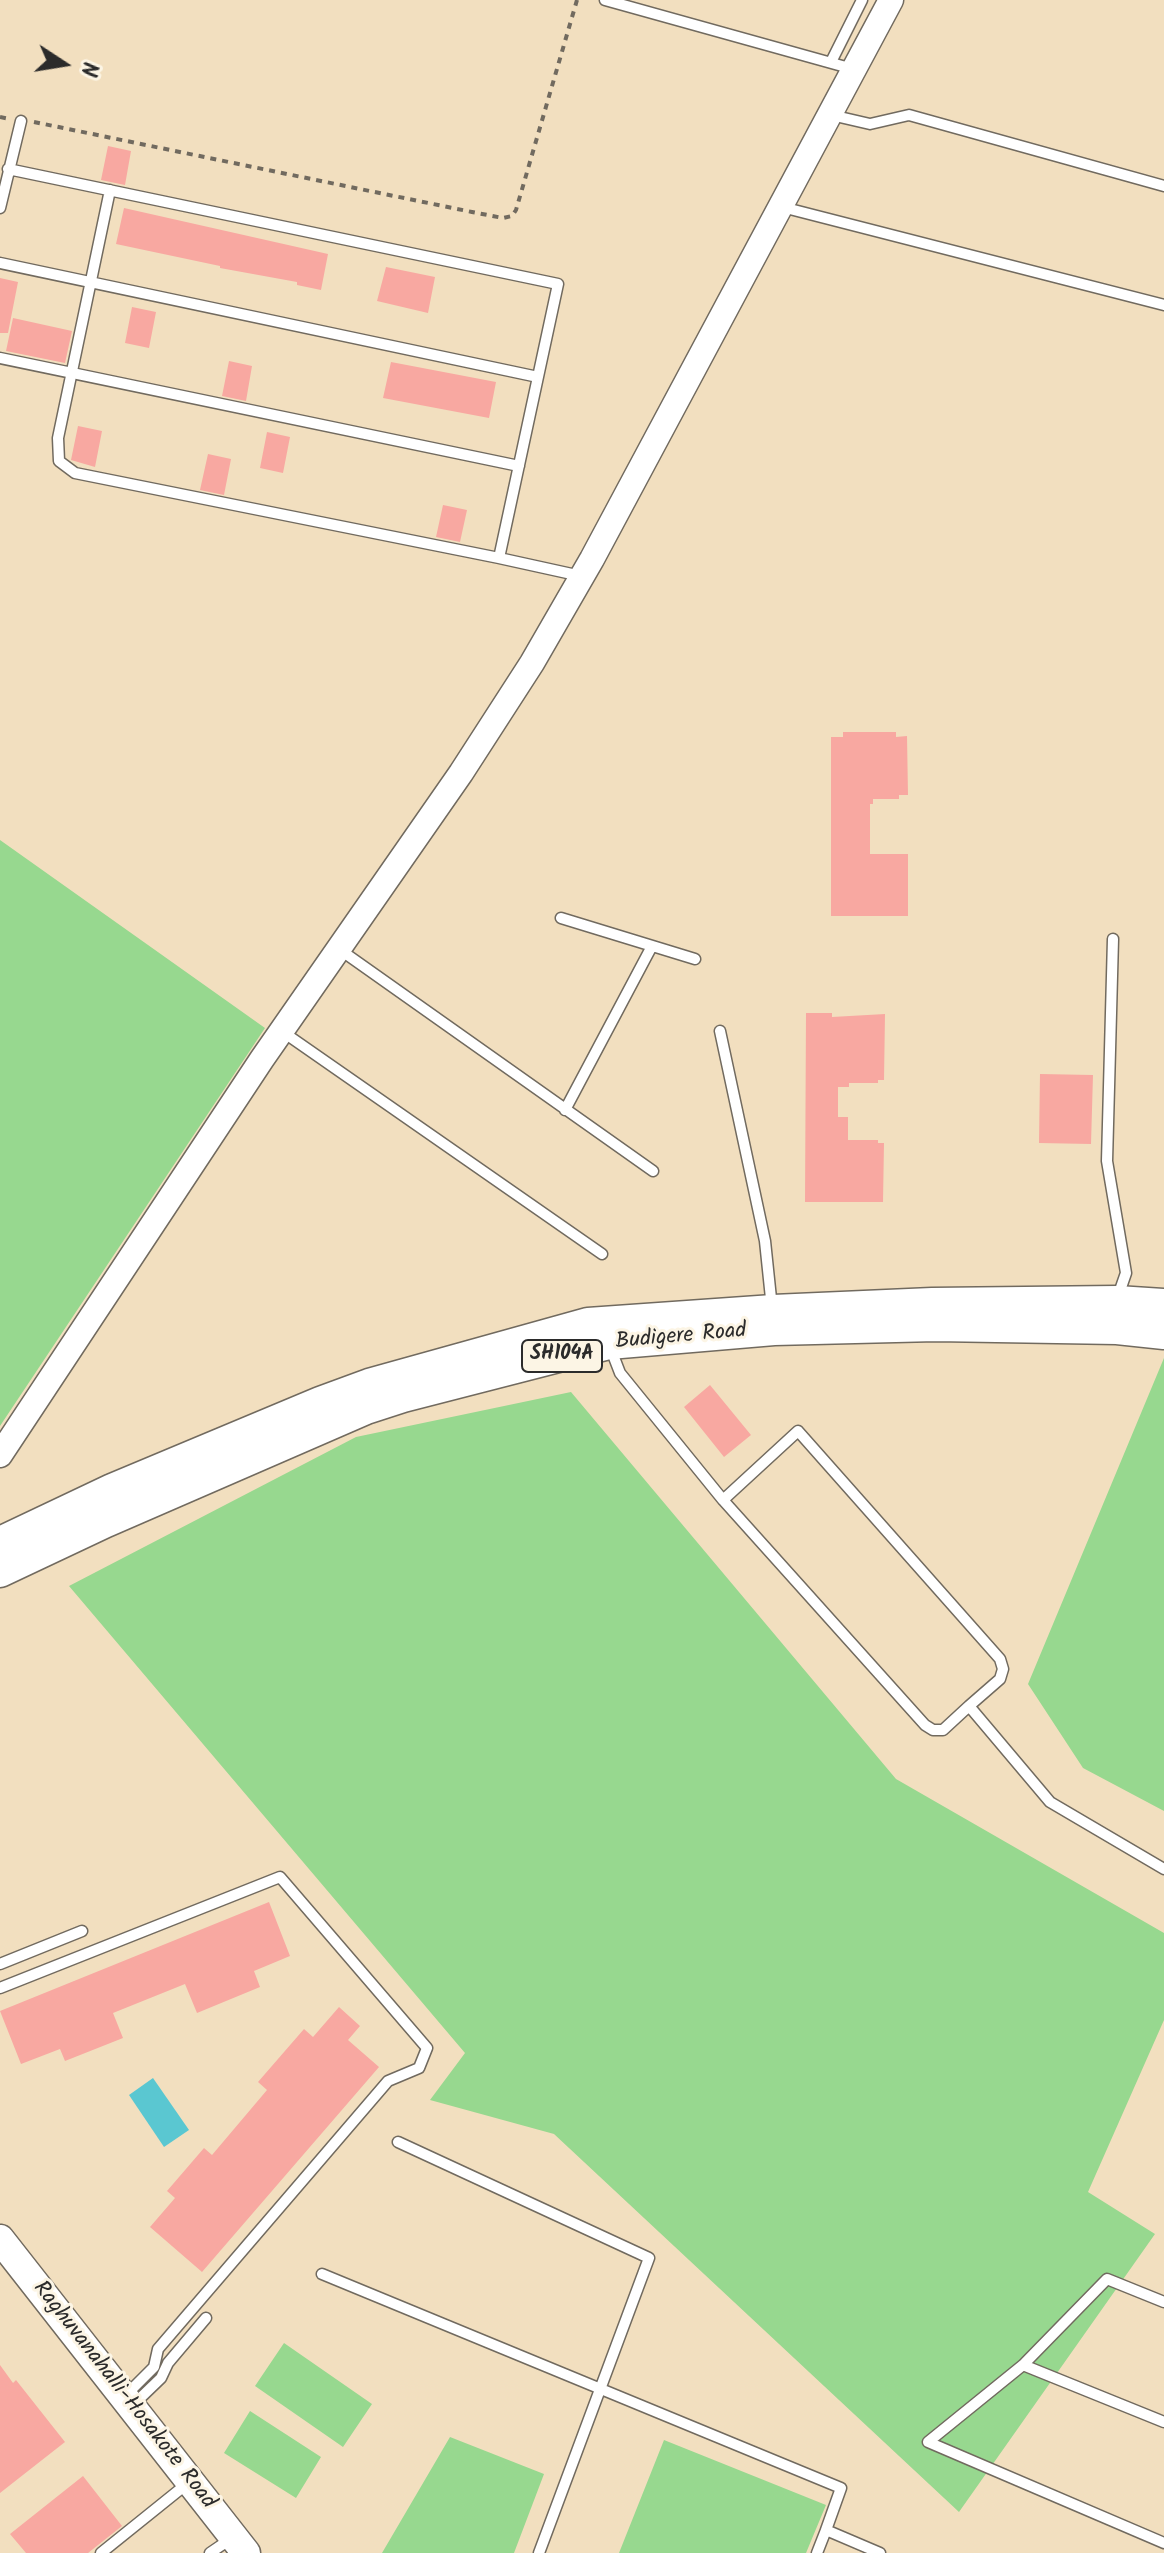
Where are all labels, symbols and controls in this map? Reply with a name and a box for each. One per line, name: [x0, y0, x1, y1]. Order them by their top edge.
north arrow: [24, 24, 104, 104]
text: N: [69, 59, 107, 80]
street label: Budigere Road: [614, 1319, 748, 1357]
road number: SH104A: [522, 1340, 602, 1372]
street label: Raghuvanahalli-Hosakote Road: [26, 2277, 220, 2515]

